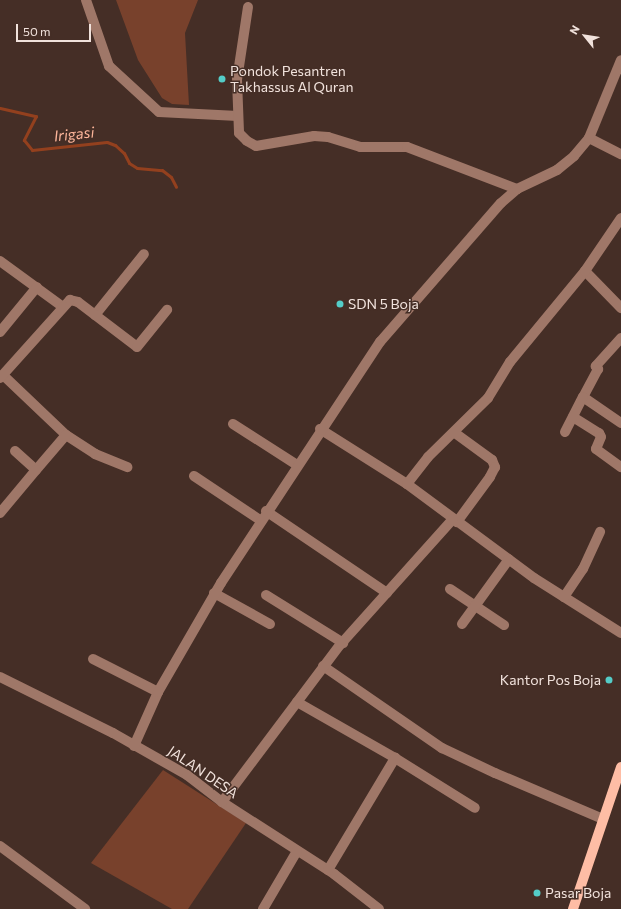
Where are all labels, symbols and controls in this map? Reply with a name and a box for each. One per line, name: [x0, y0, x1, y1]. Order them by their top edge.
scale bar: [18, 16, 93, 42]
north arrow: [565, 16, 605, 56]
text: N: [566, 23, 582, 37]
text: 50 m: [23, 24, 51, 38]
place label: Pondok Pesantren Takhassus Al Quran: [230, 63, 354, 96]
marker: Pondok Pesantren Takhassus Al Quran: [217, 74, 227, 84]
water label: Irigasi: [53, 123, 95, 145]
place label: SDN 5 Boja: [348, 296, 419, 312]
marker: SDN 5 Boja: [335, 299, 345, 309]
place label: Kantor Pos Boja: [500, 672, 601, 688]
marker: Kantor Pos Boja: [604, 675, 614, 685]
street label: JALAN DESA: [165, 742, 241, 802]
place label: Pasar Boja: [545, 885, 611, 901]
marker: Pasar Boja: [532, 888, 542, 898]

